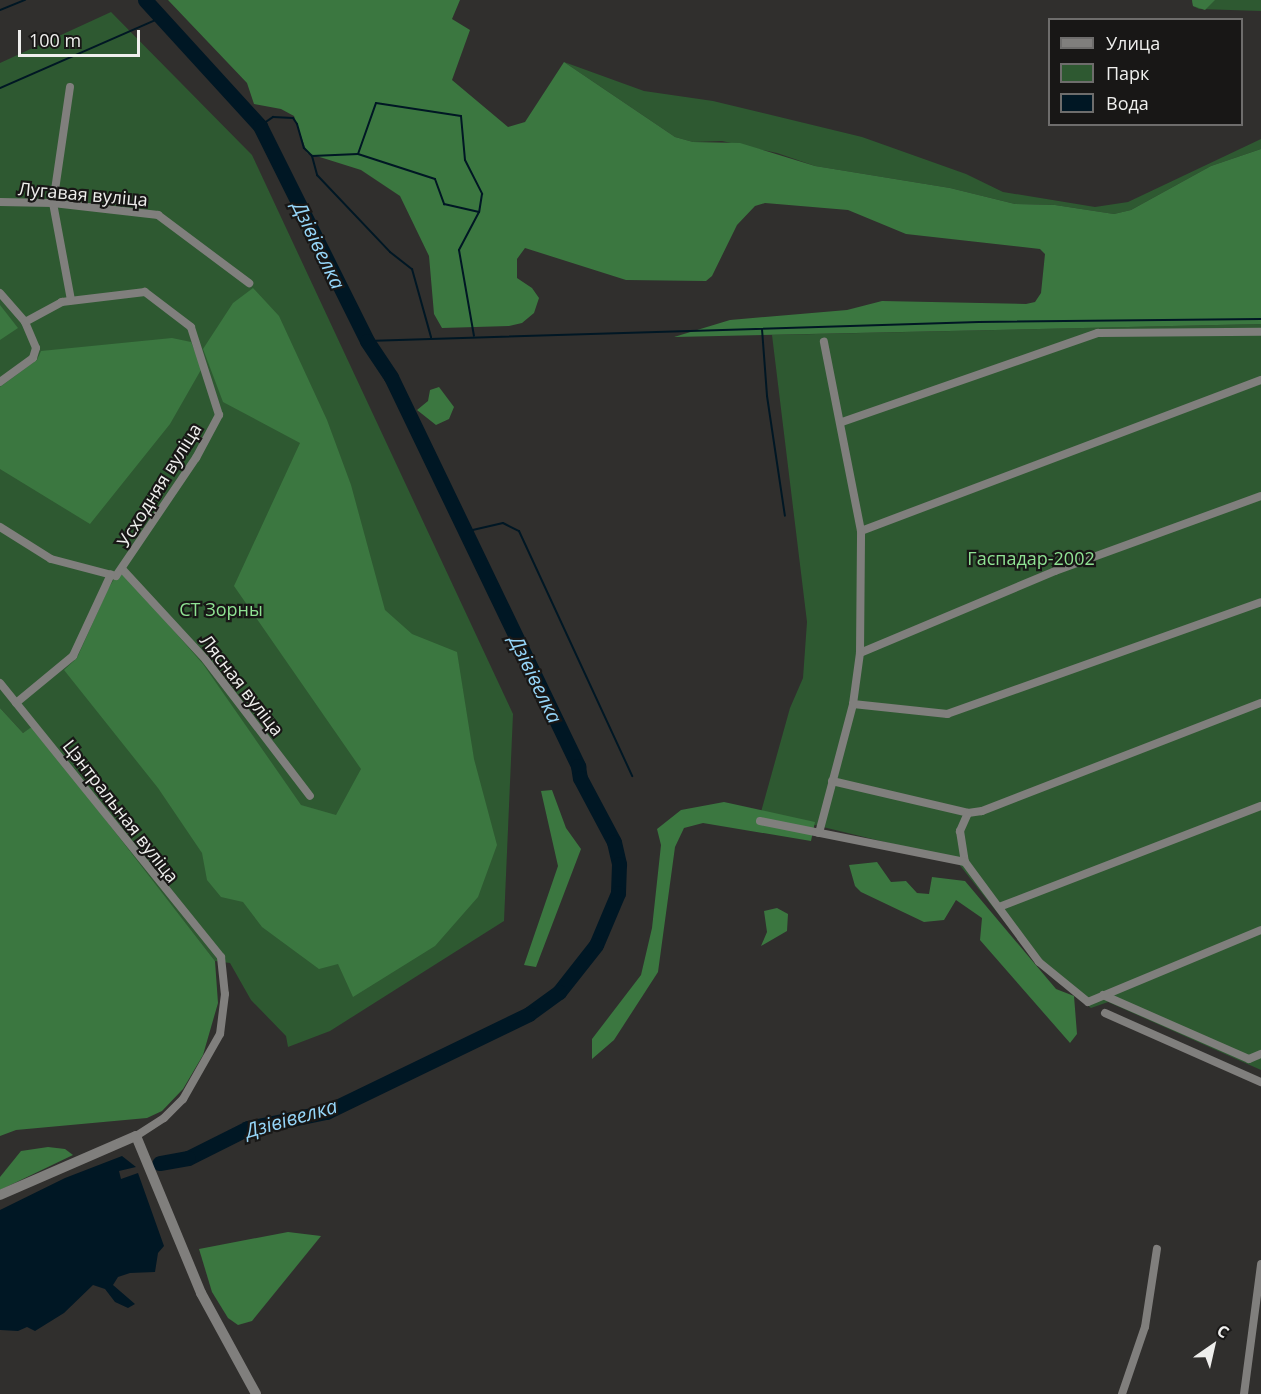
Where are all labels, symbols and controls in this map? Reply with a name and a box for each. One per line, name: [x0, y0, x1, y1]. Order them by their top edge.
scale bar: [21, 18, 142, 56]
legend: [1048, 18, 1243, 126]
text: 100 m: [29, 28, 81, 52]
text: Улица: [1106, 31, 1160, 55]
text: Парк: [1106, 61, 1149, 85]
text: Вода: [1106, 91, 1149, 115]
street label: Лугавая вуліца: [17, 178, 149, 210]
water label: Дзівівелка: [287, 197, 351, 293]
street label: Усходняя вуліца: [112, 419, 206, 551]
park label: Гаспадар-2002: [967, 547, 1095, 569]
park label: СТ Зорны: [179, 598, 263, 620]
street label: Лясная вуліца: [196, 630, 288, 740]
water label: Дзівівелка: [504, 631, 568, 727]
street label: Цэнтральная вуліца: [58, 735, 184, 887]
water label: Дзівівелка: [242, 1093, 340, 1143]
north arrow: [1183, 1316, 1243, 1376]
text: С: [1213, 1319, 1233, 1343]

